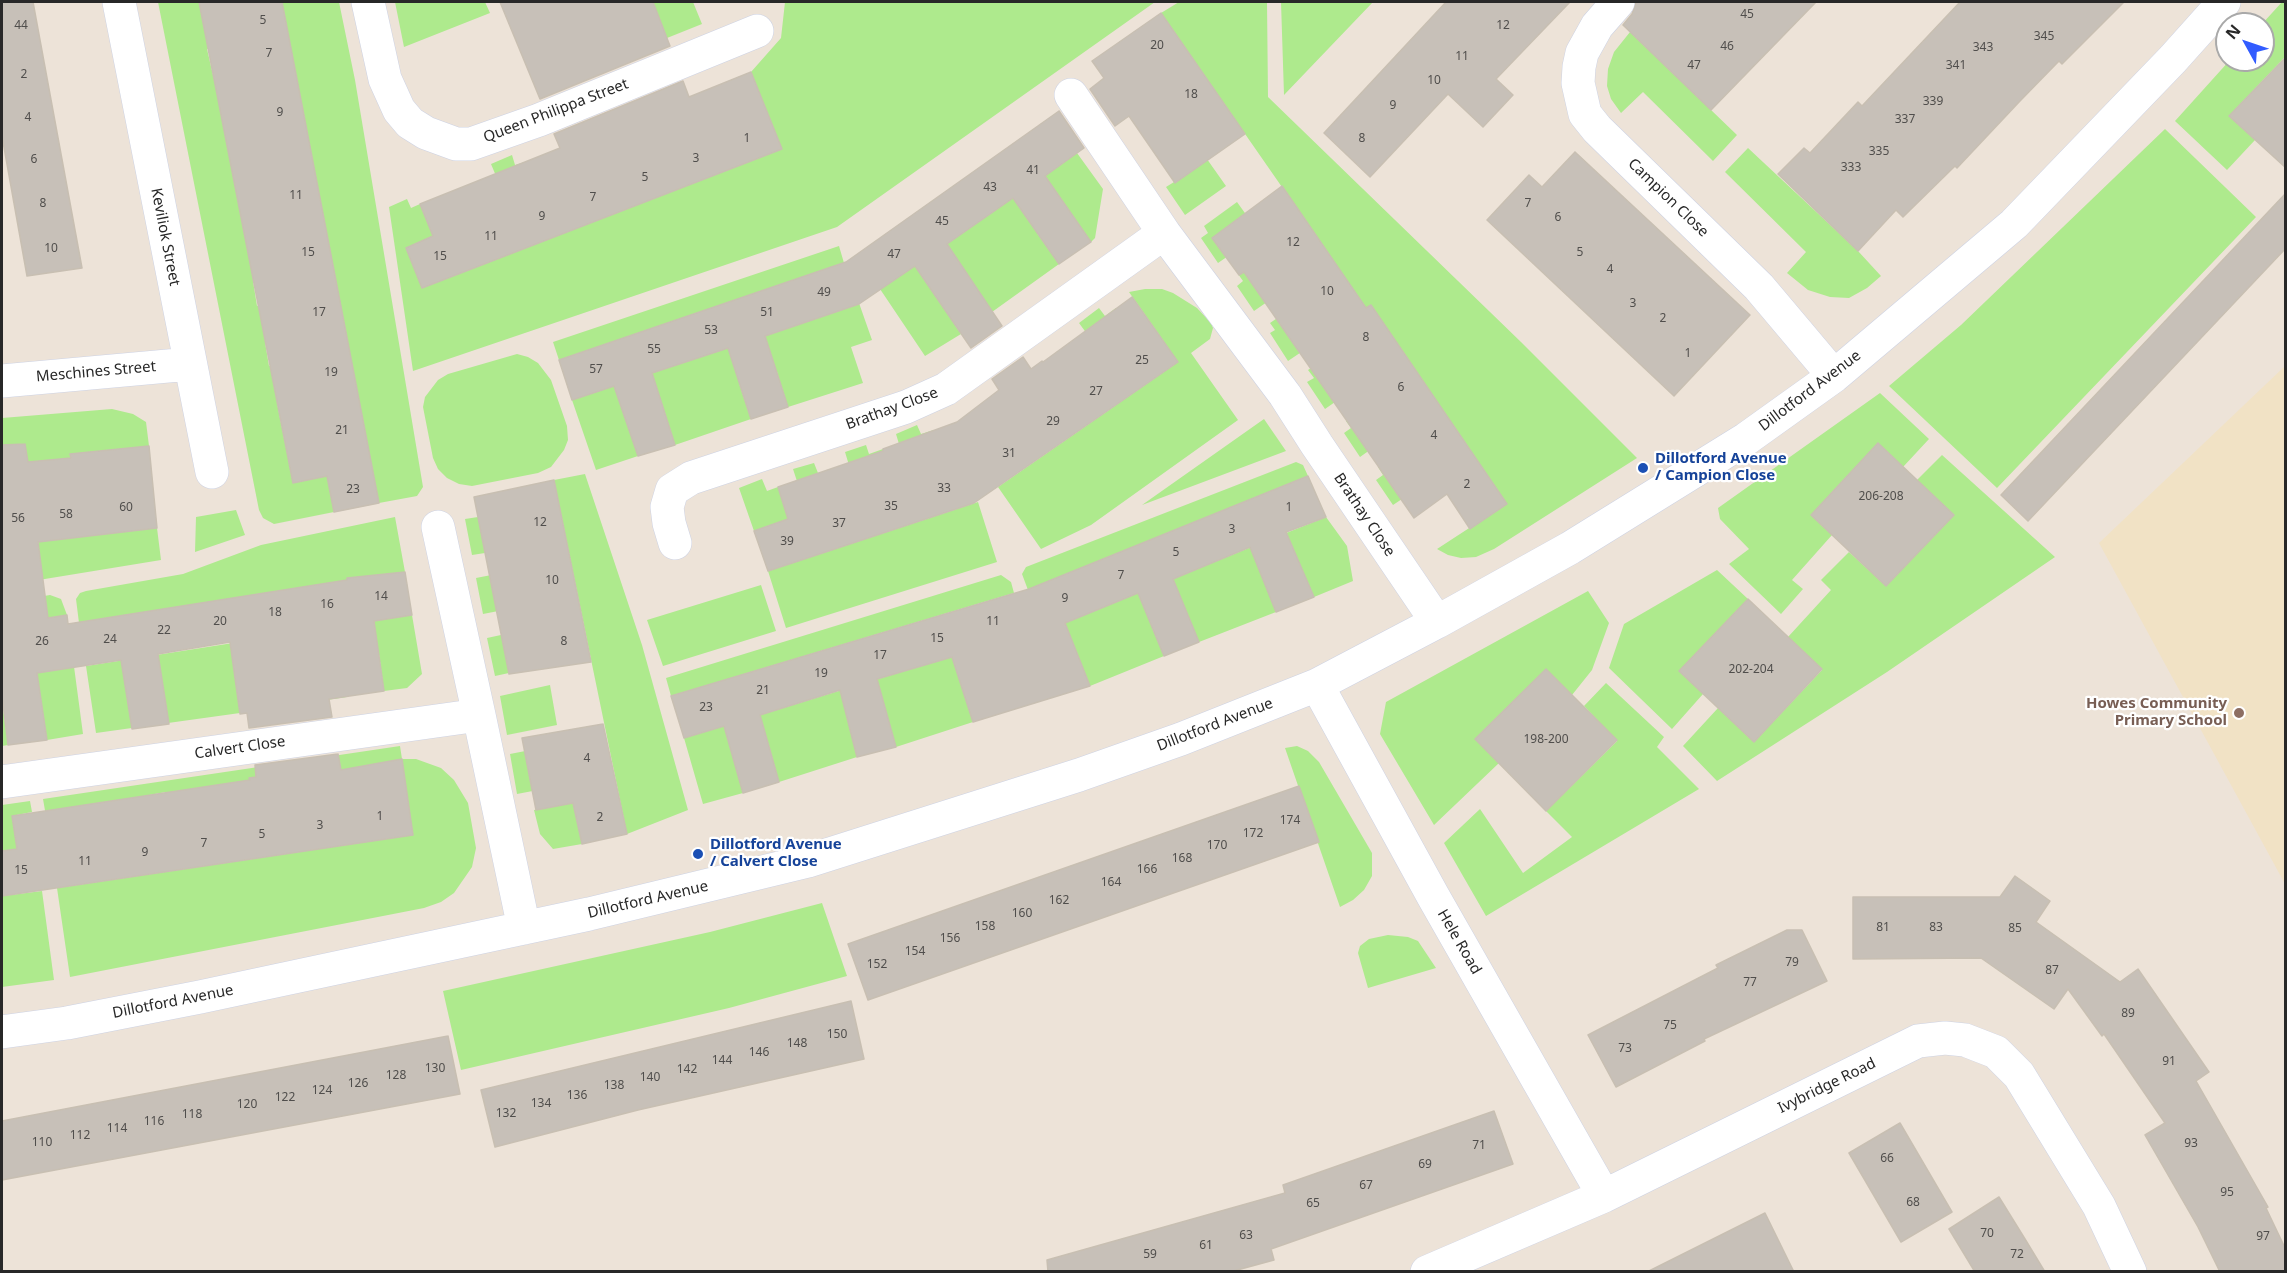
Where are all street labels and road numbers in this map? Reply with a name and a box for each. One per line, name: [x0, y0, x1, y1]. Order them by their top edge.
street label: Queen Philippa Street: [481, 75, 631, 147]
street label: Campion Close: [1624, 155, 1712, 241]
street label: Keviliok Street: [147, 186, 183, 288]
street label: Dillotford Avenue: [1755, 347, 1865, 435]
street label: Meschines Street: [35, 358, 157, 386]
street label: Brathay Close: [843, 384, 941, 434]
street label: Brathay Close: [1329, 470, 1399, 560]
street label: Dillotford Avenue: [1154, 695, 1276, 755]
street label: Calvert Close: [193, 733, 287, 763]
street label: Dillotford Avenue: [586, 877, 710, 923]
street label: Hele Road: [1433, 906, 1485, 978]
street label: Dillotford Avenue: [111, 981, 235, 1023]
street label: Ivybridge Road: [1775, 1055, 1879, 1117]

